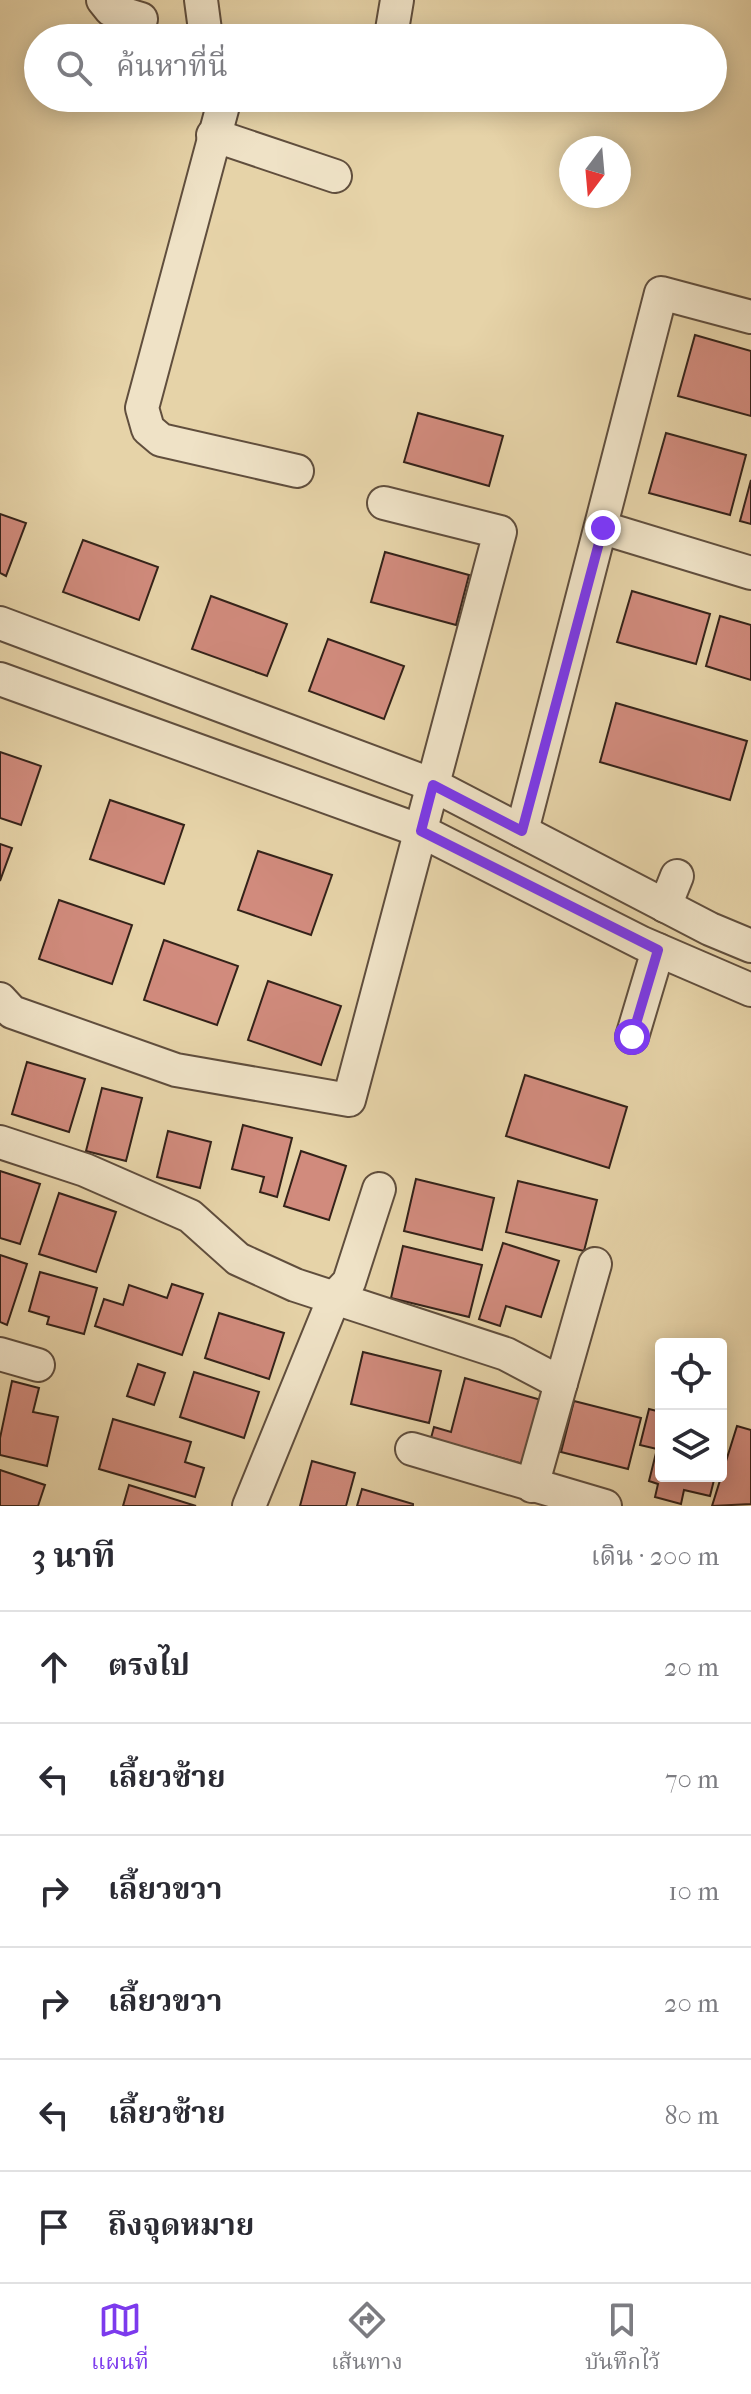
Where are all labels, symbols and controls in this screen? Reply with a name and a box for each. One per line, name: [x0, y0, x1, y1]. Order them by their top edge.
search box: [24, 24, 727, 112]
icon: search: [52, 46, 96, 90]
text: ค้นหาที่นี่: [116, 49, 228, 84]
north arrow: [559, 136, 631, 208]
route end: [585, 510, 621, 546]
route start: [614, 1019, 650, 1055]
map controls: [655, 1338, 727, 1482]
button: locate: [655, 1338, 727, 1410]
button: layers: [655, 1410, 727, 1482]
text: 3 นาที: [32, 1536, 115, 1576]
text: เดิน · 200 m: [591, 1541, 719, 1572]
icon: ahead: [32, 1645, 76, 1689]
text: ตรงไป: [108, 1648, 190, 1683]
text: 20 m: [664, 1652, 719, 1683]
icon: left: [32, 1757, 76, 1801]
text: เลี้ยวซ้าย: [108, 1760, 226, 1795]
text: 70 m: [665, 1764, 719, 1795]
icon: right: [32, 1869, 76, 1913]
text: เลี้ยวขวา: [108, 1872, 222, 1907]
text: 10 m: [668, 1876, 719, 1907]
icon: right: [32, 1981, 76, 2025]
text: เลี้ยวขวา: [108, 1984, 222, 2019]
text: 20 m: [664, 1988, 719, 2019]
icon: left: [32, 2093, 76, 2137]
text: เลี้ยวซ้าย: [108, 2096, 226, 2131]
text: 80 m: [664, 2100, 719, 2131]
icon: arrive: [32, 2205, 76, 2249]
text: ถึงจุดหมาย: [108, 2208, 254, 2243]
tab: แผนที่: [91, 2298, 149, 2381]
tab: เส้นทาง: [331, 2298, 403, 2381]
tab: บันทึกไว้: [585, 2298, 660, 2381]

